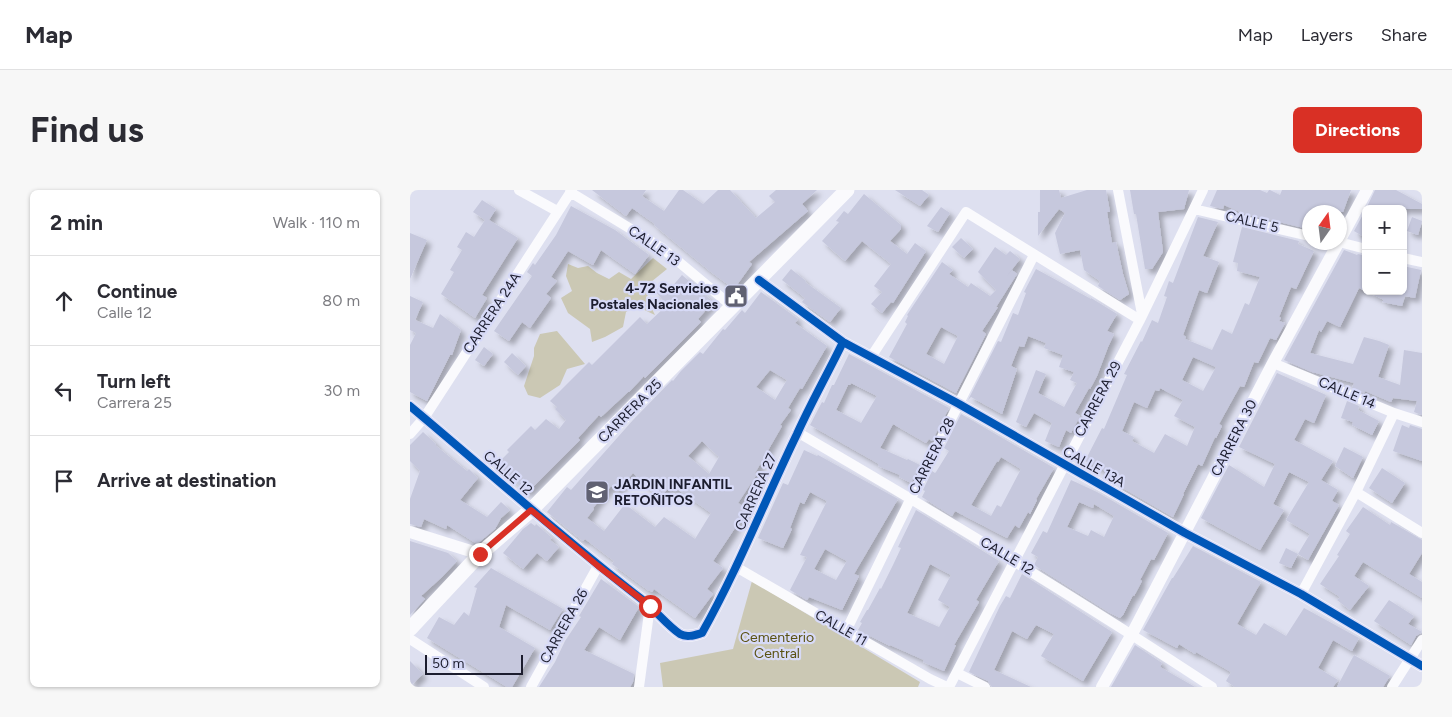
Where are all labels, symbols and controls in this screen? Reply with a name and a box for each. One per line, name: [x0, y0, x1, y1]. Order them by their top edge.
text: Map: [25, 20, 73, 49]
text: Map: [1238, 24, 1273, 46]
text: Layers: [1301, 24, 1353, 46]
text: Share: [1381, 24, 1427, 46]
button: Directions: [1293, 107, 1422, 153]
text: Find us: [30, 109, 144, 151]
north arrow: [1302, 205, 1347, 250]
map controls: [1362, 205, 1407, 295]
button: +: [1362, 205, 1407, 250]
street label: CALLE 5: [1224, 208, 1280, 236]
text: 2 min: [50, 210, 103, 235]
text: Walk · 110 m: [273, 213, 360, 232]
street label: CALLE 13: [625, 222, 683, 270]
button: −: [1362, 250, 1407, 295]
street label: CARRERA 24A: [460, 269, 525, 357]
text: Continue: [97, 280, 177, 303]
place label: 4-72 Servicios Postales Nacionales: [590, 280, 718, 313]
public building icon: 4-72 Servicios Postales Nacionales: [723, 283, 749, 309]
icon: ahead: [50, 287, 78, 315]
text: 80 m: [322, 291, 360, 310]
text: Calle 12: [97, 303, 152, 322]
street label: CARRERA 29: [1071, 358, 1125, 440]
text: Turn left: [97, 370, 171, 393]
street label: CALLE 14: [1316, 373, 1378, 413]
street label: CARRERA 25: [595, 376, 665, 446]
icon: left: [50, 377, 78, 405]
text: 30 m: [323, 381, 360, 400]
text: Carrera 25: [97, 393, 172, 412]
street label: CARRERA 30: [1207, 397, 1261, 479]
street label: CARRERA 28: [905, 415, 959, 497]
street label: CALLE 13A: [1060, 443, 1129, 491]
street label: CALLE 12: [480, 447, 536, 499]
street label: CARRERA 27: [731, 450, 781, 533]
icon: arrive: [50, 467, 78, 495]
text: Arrive at destination: [97, 469, 276, 492]
place label: JARDIN INFANTIL RETOÑITOS: [614, 476, 732, 509]
school or university icon: JARDIN INFANTIL RETOÑITOS: [584, 479, 610, 505]
street label: CALLE 12: [977, 533, 1037, 579]
route end: [469, 543, 492, 566]
street label: CARRERA 26: [536, 586, 592, 666]
route start: [639, 595, 662, 618]
street label: CALLE 11: [812, 606, 870, 650]
park label: Cementerio Central: [740, 629, 814, 662]
scale bar: [425, 652, 522, 675]
text: 50 m: [432, 655, 464, 672]

